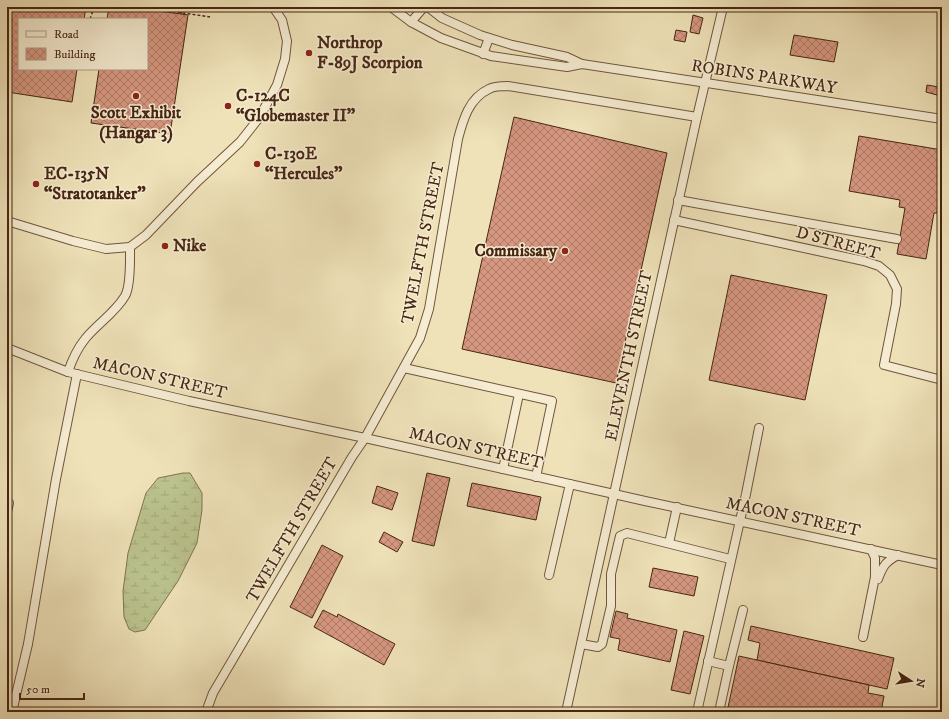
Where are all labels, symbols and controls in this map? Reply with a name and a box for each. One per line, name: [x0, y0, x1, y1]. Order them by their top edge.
legend: [18, 18, 148, 70]
text: Road: [54, 27, 79, 42]
place label: Northrop F-89J Scorpion: [317, 32, 423, 74]
text: Building: [54, 47, 95, 62]
marker: Northrop F-89J Scorpion: [304, 48, 314, 58]
street label: ROBINS PARKWAY: [690, 55, 838, 99]
place label: C-124C “Globemaster II”: [236, 85, 356, 127]
marker: Scott Exhibit (Hangar 3): [131, 91, 141, 101]
marker: C-124C “Globemaster II”: [223, 101, 233, 111]
place label: Scott Exhibit (Hangar 3): [91, 102, 182, 144]
place label: C-130E “Hercules”: [265, 143, 343, 185]
marker: C-130E “Hercules”: [252, 159, 262, 169]
street label: TWELFTH STREET: [397, 160, 450, 326]
place label: EC-135N “Stratotanker”: [44, 163, 146, 205]
marker: EC-135N “Stratotanker”: [31, 179, 41, 189]
street label: D STREET: [793, 221, 883, 265]
place label: Nike: [173, 235, 206, 257]
place label: Commissary: [475, 240, 558, 262]
marker: Nike: [160, 241, 170, 251]
marker: Commissary: [560, 246, 570, 256]
street label: ELEVENTH STREET: [600, 269, 658, 443]
street label: MACON STREET: [91, 352, 229, 404]
street label: MACON STREET: [407, 422, 545, 474]
street label: TWELFTH STREET: [241, 453, 343, 607]
street label: MACON STREET: [724, 492, 862, 542]
north arrow: [891, 661, 931, 701]
scale bar: [20, 675, 84, 701]
text: N: [912, 677, 928, 689]
text: 50 m: [26, 682, 50, 697]

